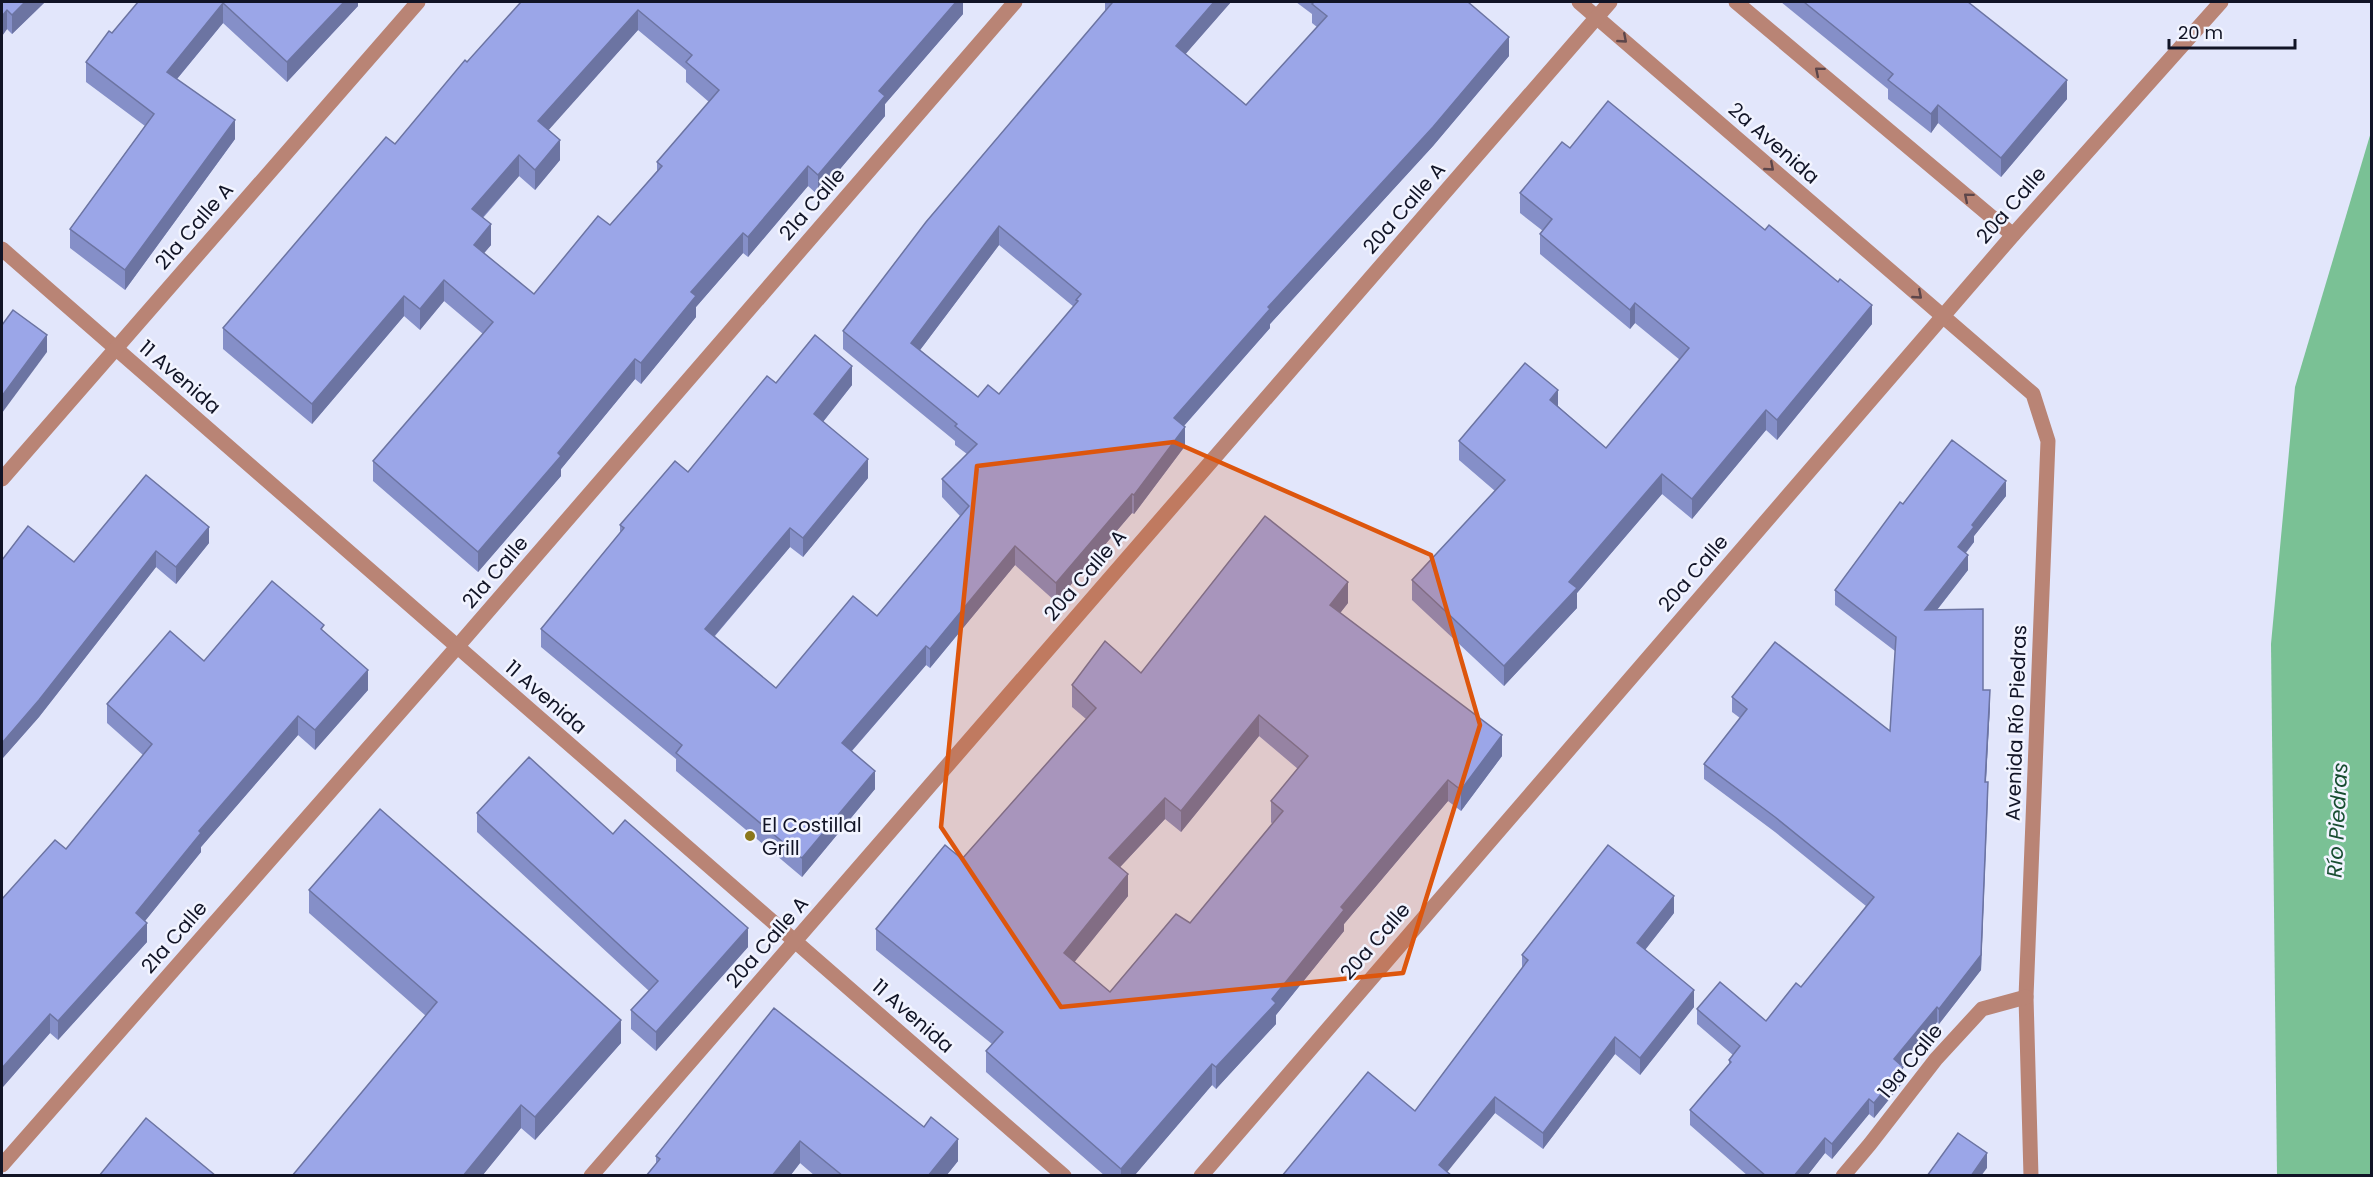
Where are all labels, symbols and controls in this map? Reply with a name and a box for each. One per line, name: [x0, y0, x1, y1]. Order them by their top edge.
scale bar: [2169, 12, 2295, 50]
text: 20 m: [2178, 20, 2223, 45]
one-way arrow: [1616, 32, 1627, 43]
one-way arrow: [1815, 68, 1826, 79]
street label: 2a Avenida: [1722, 96, 1826, 190]
street label: 20a Calle A: [1356, 156, 1452, 260]
one-way arrow: [1764, 160, 1774, 171]
street label: 20a Calle: [1970, 160, 2052, 250]
street label: 21a Calle: [773, 162, 851, 246]
street label: 21a Calle A: [148, 177, 240, 275]
one-way arrow: [1964, 193, 1975, 204]
one-way arrow: [1911, 288, 1922, 299]
street label: 11 Avenida: [133, 334, 227, 420]
street label: 20a Calle A: [1037, 523, 1133, 627]
street label: 20a Calle: [1652, 528, 1734, 618]
street label: 21a Calle: [456, 530, 534, 614]
street label: Avenida Río Piedras: [1999, 624, 2033, 822]
street label: 11 Avenida: [499, 654, 593, 740]
water label: Río Piedras: [2320, 762, 2354, 878]
place label: El Costillal Grill: [762, 811, 862, 862]
marker: El Costillal Grill: [743, 829, 757, 843]
street label: 20a Calle A: [719, 890, 815, 994]
street label: 21a Calle: [135, 895, 213, 979]
street label: 20a Calle: [1334, 896, 1416, 986]
street label: 11 Avenida: [866, 973, 960, 1059]
street label: 19a Calle: [1871, 1018, 1949, 1104]

